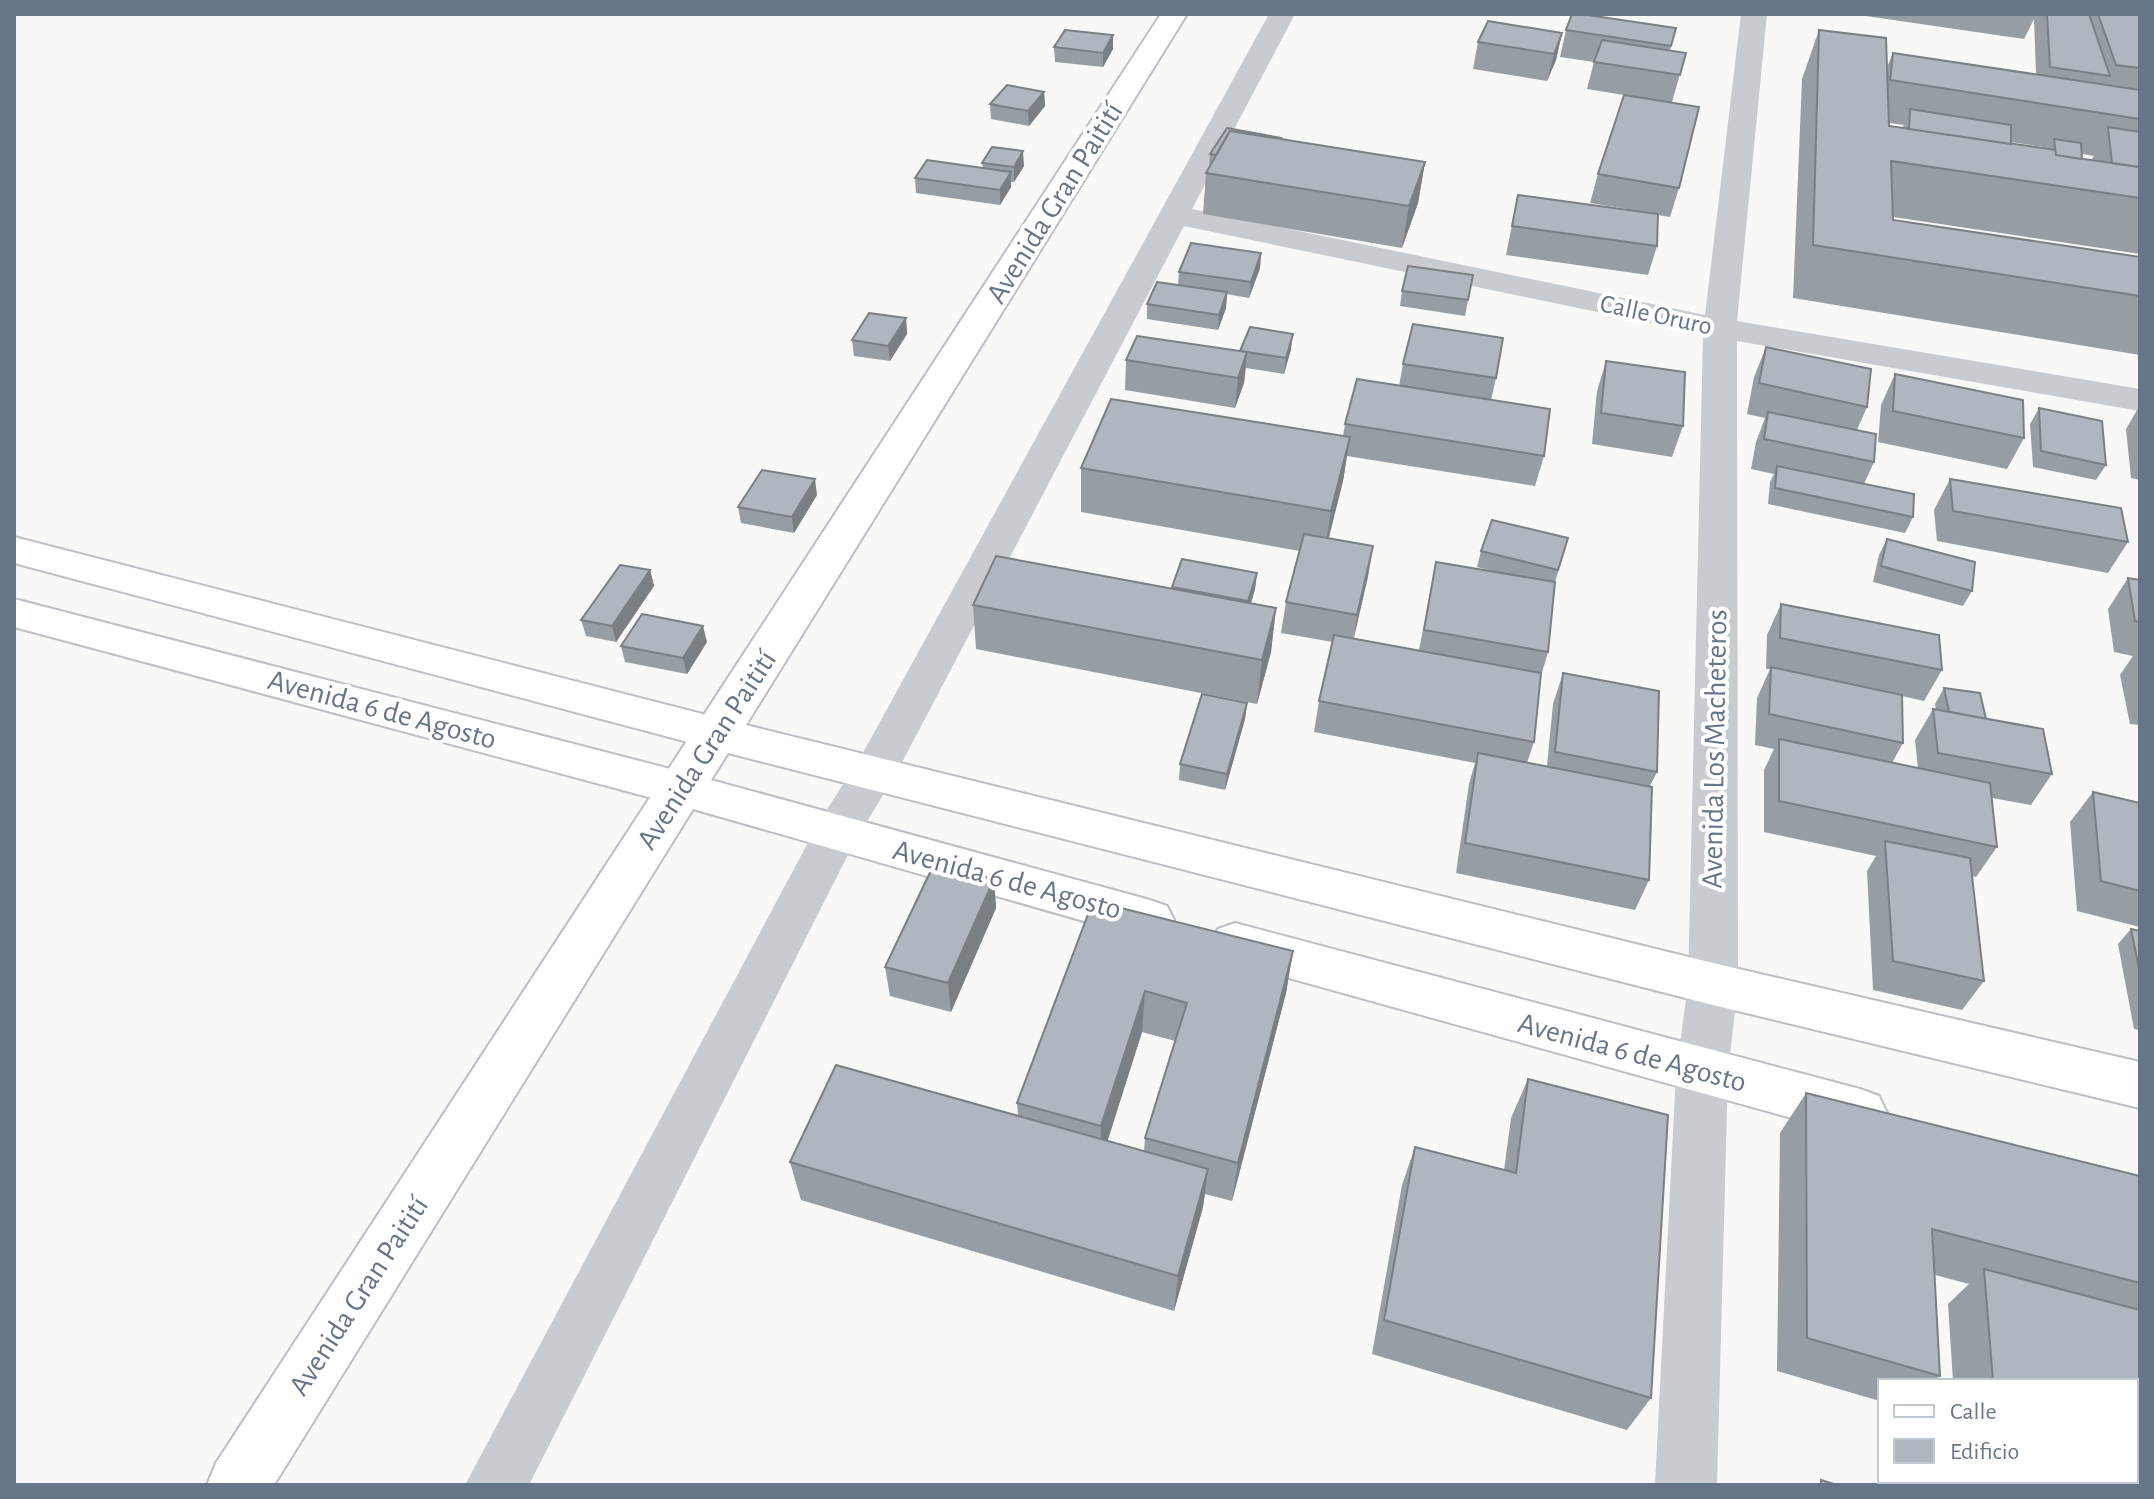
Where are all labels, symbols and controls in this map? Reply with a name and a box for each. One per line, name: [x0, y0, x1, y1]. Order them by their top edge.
street label: Avenida Gran Paitití: [981, 97, 1129, 309]
street label: Calle Oruro: [1598, 290, 1714, 340]
street label: Avenida Los Macheteros: [1698, 609, 1732, 889]
street label: Avenida Gran Paitití: [632, 645, 783, 855]
street label: Avenida 6 de Agosto: [265, 665, 499, 755]
street label: Avenida 6 de Agosto: [890, 835, 1124, 925]
street label: Avenida 6 de Agosto: [1515, 1008, 1749, 1098]
street label: Avenida Gran Paitití: [284, 1191, 435, 1401]
legend: [1878, 1379, 2138, 1483]
text: Calle: [1950, 1400, 1997, 1424]
text: Edificio: [1950, 1440, 2019, 1464]

